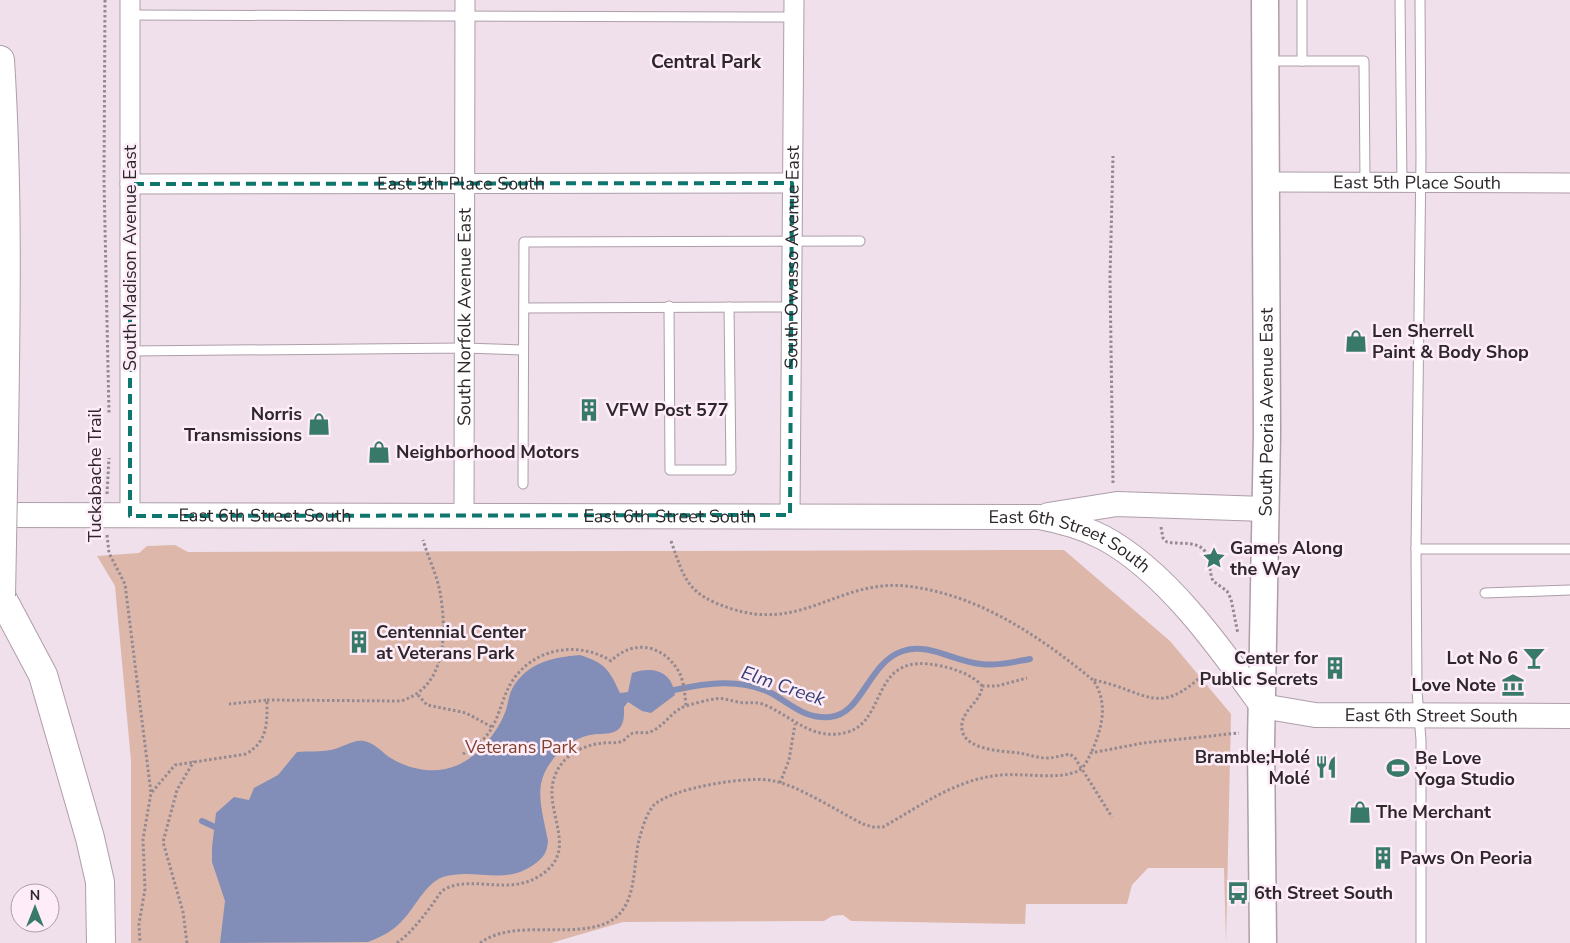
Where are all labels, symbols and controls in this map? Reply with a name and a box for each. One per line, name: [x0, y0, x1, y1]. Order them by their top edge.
district label: Central Park: [651, 49, 762, 75]
street label: South Madison Avenue East: [118, 144, 142, 371]
street label: South Owasso Avenue East: [779, 145, 805, 369]
street label: East 5th Place South: [1333, 170, 1501, 195]
street label: East 5th Place South: [377, 171, 545, 196]
street label: South Norfolk Avenue East: [452, 207, 477, 426]
street label: South Peoria Avenue East: [1253, 307, 1279, 517]
place label: Len Sherrell Paint & Body Shop: [1372, 319, 1529, 364]
shop icon: Len Sherrell Paint & Body Shop: [1343, 328, 1369, 354]
building icon: VFW Post 577: [576, 397, 602, 423]
place label: VFW Post 577: [605, 398, 729, 422]
place label: Norris Transmissions: [184, 402, 302, 447]
street label: Tuckabache Trail: [83, 407, 107, 542]
shop icon: Norris Transmissions: [306, 411, 332, 437]
shop icon: Neighborhood Motors: [366, 439, 392, 465]
place label: Neighborhood Motors: [396, 440, 579, 464]
street label: East 6th Street South: [178, 503, 352, 528]
street label: East 6th Street South: [583, 504, 757, 528]
street label: East 6th Street South: [988, 505, 1156, 578]
place label: Games Along the Way: [1230, 536, 1343, 581]
place icon: Games Along the Way: [1201, 545, 1227, 571]
place label: Centennial Center at Veterans Park: [376, 620, 526, 665]
building icon: Centennial Center at Veterans Park: [346, 629, 372, 655]
bar icon: Lot No 6: [1521, 645, 1547, 671]
place label: Center for Public Secrets: [1200, 646, 1318, 691]
place label: Lot No 6: [1446, 646, 1518, 670]
building icon: Center for Public Secrets: [1322, 655, 1348, 681]
water label: Elm Creek: [738, 660, 829, 713]
museum icon: Love Note: [1500, 672, 1526, 698]
place label: Love Note: [1412, 673, 1496, 697]
street label: East 6th Street South: [1345, 703, 1518, 728]
park label: Veterans Park: [464, 735, 578, 759]
place label: Bramble;Holé Molé: [1195, 745, 1310, 790]
place label: Be Love Yoga Studio: [1414, 746, 1515, 791]
restaurant icon: Bramble;Holé Molé: [1313, 754, 1339, 780]
sports icon: Be Love Yoga Studio: [1385, 755, 1411, 781]
shop icon: The Merchant: [1347, 799, 1373, 825]
place label: The Merchant: [1376, 800, 1491, 824]
building icon: Paws On Peoria: [1370, 845, 1396, 871]
place label: Paws On Peoria: [1400, 846, 1532, 870]
bus stop icon: 6th Street South: [1225, 880, 1251, 906]
place label: 6th Street South: [1254, 881, 1393, 905]
north arrow: [10, 883, 60, 933]
text: N: [30, 886, 40, 905]

